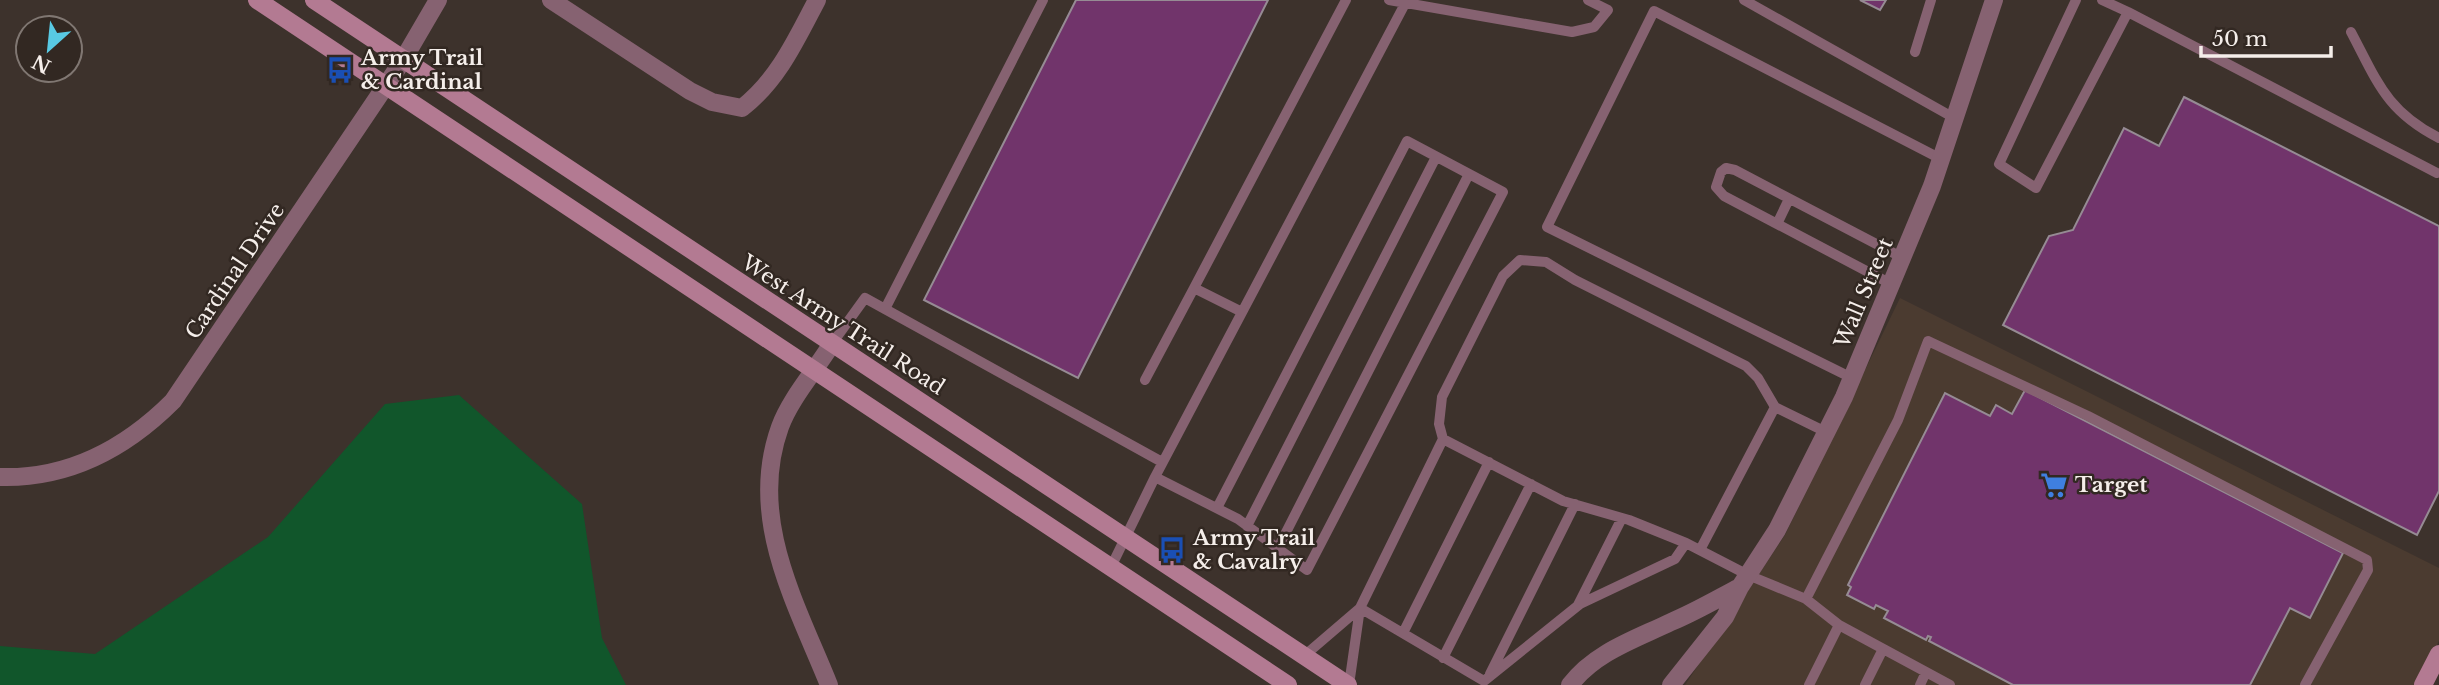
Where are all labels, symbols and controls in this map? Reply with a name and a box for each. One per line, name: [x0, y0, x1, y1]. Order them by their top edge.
north arrow: [14, 14, 84, 84]
scale bar: [2201, 14, 2330, 58]
text: 50 m: [2212, 26, 2268, 52]
place label: Army Trail & Cardinal: [360, 45, 484, 95]
text: N: [28, 49, 55, 78]
bus stop icon: Army Trail & Cardinal: [325, 55, 355, 85]
street label: Cardinal Drive: [180, 198, 290, 344]
street label: Wall Street: [1829, 234, 1899, 353]
street label: West Army Trail Road: [736, 249, 950, 400]
supermarket icon: Target: [2039, 470, 2069, 500]
place label: Target: [2075, 472, 2147, 498]
place label: Army Trail & Cavalry: [1192, 525, 1316, 575]
bus stop icon: Army Trail & Cavalry: [1157, 535, 1187, 565]

